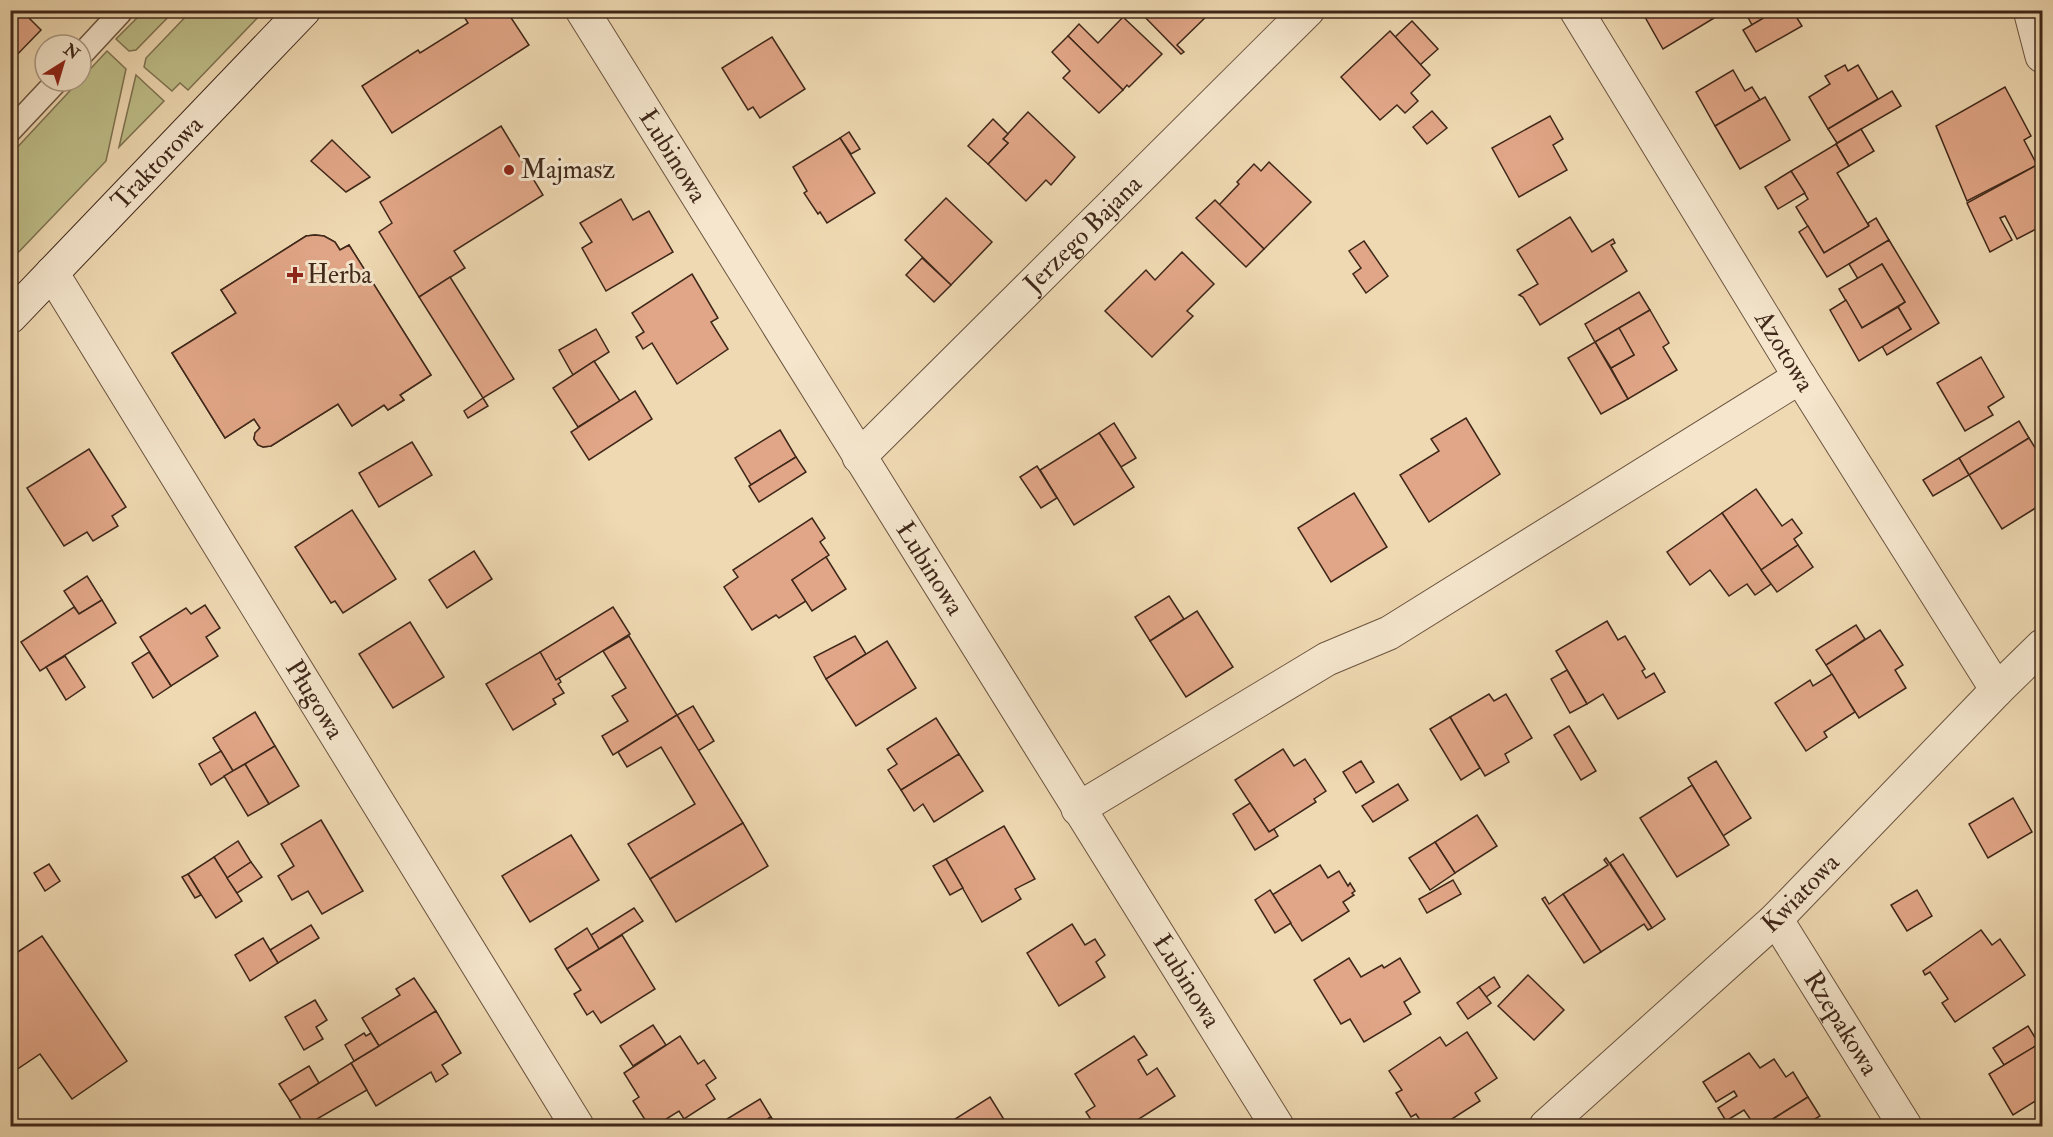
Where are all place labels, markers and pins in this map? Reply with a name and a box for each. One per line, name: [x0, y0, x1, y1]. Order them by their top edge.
place label: Majmasz: [521, 154, 615, 186]
marker: Majmasz: [502, 163, 516, 177]
place label: Herba: [307, 259, 372, 291]
marker: Herba: [288, 268, 302, 282]

